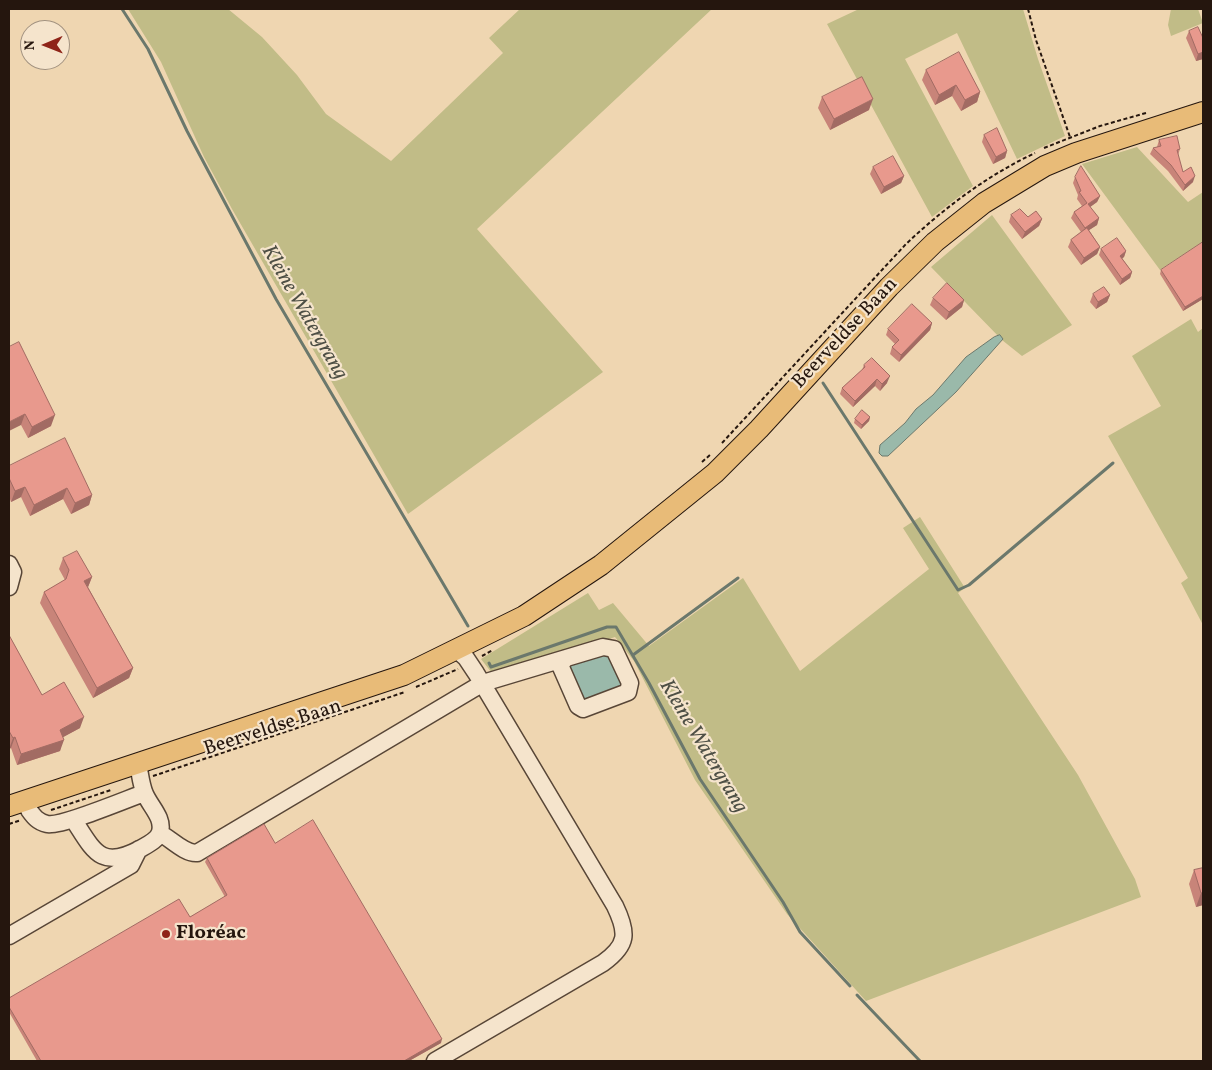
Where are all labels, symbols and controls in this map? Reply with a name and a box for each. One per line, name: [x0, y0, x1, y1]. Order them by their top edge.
north arrow: [20, 20, 70, 70]
text: N: [21, 40, 40, 51]
water label: Kleine Watergrang: [254, 241, 352, 385]
street label: Beerveldse Baan: [788, 273, 904, 395]
water label: Kleine Watergrang: [652, 676, 752, 818]
street label: Beerveldse Baan: [201, 695, 345, 763]
place label: Floréac: [176, 922, 246, 946]
marker: Floréac: [160, 928, 172, 940]

